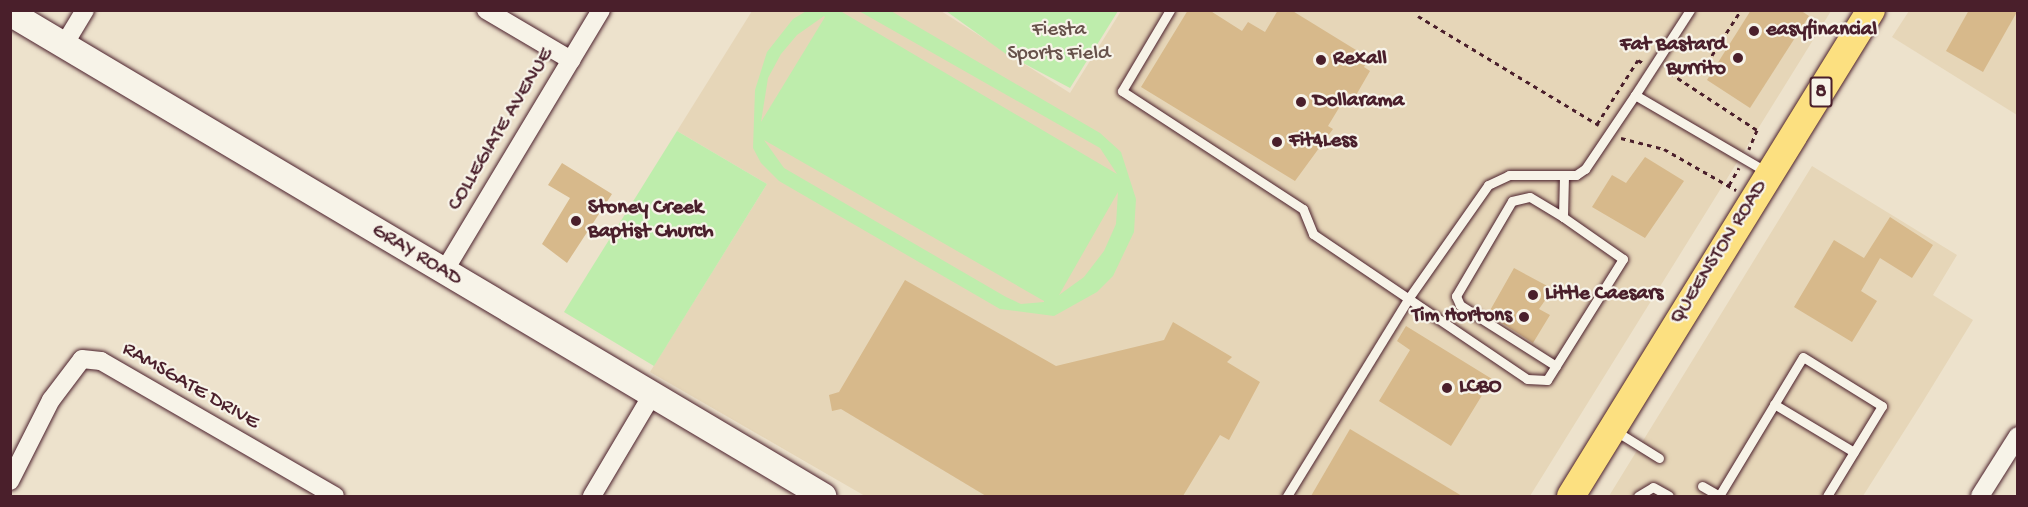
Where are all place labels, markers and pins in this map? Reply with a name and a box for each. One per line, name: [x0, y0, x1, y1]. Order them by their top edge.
place label: easyfinancial: [1766, 18, 1877, 44]
marker: easyfinancial: [1747, 24, 1761, 38]
place label: Fat Bastard Burrito: [1620, 33, 1726, 83]
place label: Rexall: [1333, 47, 1387, 73]
marker: Fat Bastard Burrito: [1731, 51, 1745, 65]
marker: Rexall: [1314, 53, 1328, 67]
place label: Dollarama: [1313, 89, 1404, 115]
marker: Dollarama: [1294, 95, 1308, 109]
place label: Fit4Less: [1289, 129, 1357, 155]
marker: Fit4Less: [1270, 135, 1284, 149]
place label: Stoney Creek Baptist Church: [588, 196, 713, 246]
marker: Stoney Creek Baptist Church: [569, 214, 583, 228]
place label: Little Caesars: [1545, 282, 1663, 308]
marker: Little Caesars: [1526, 288, 1540, 302]
place label: Tim Hortons: [1412, 304, 1512, 330]
marker: Tim Hortons: [1517, 310, 1531, 324]
place label: LCBO: [1459, 375, 1501, 401]
marker: LCBO: [1440, 381, 1454, 395]

